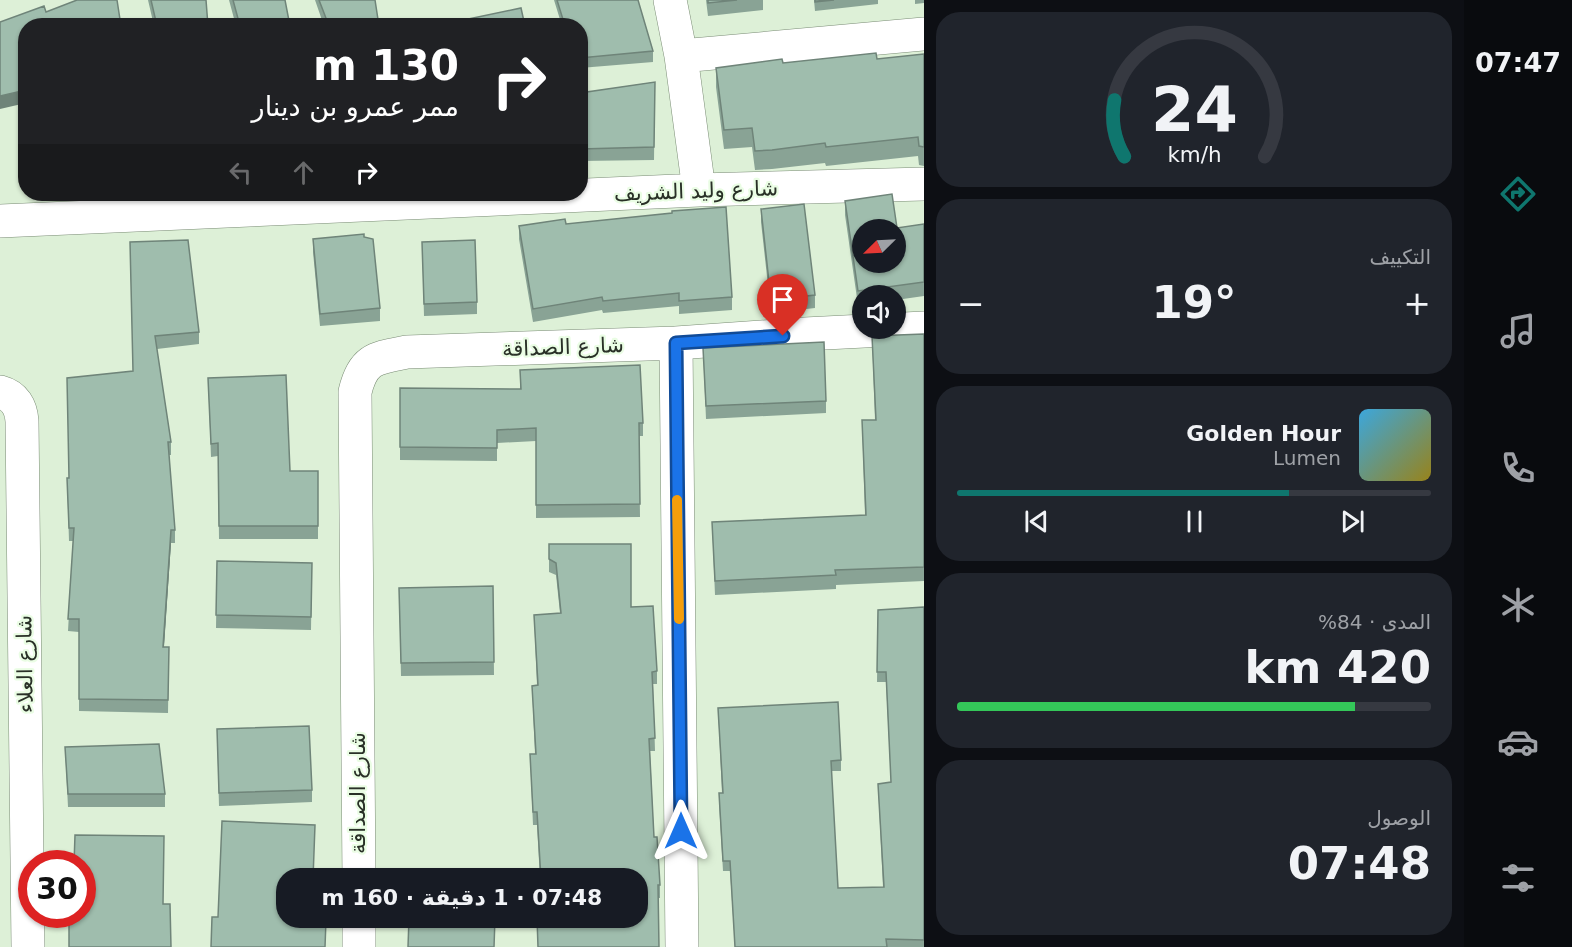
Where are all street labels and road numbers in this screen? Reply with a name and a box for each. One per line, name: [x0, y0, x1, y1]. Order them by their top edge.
street label: شارع وليد الشريف: [614, 176, 778, 206]
street label: شارع الصداقة: [502, 333, 624, 361]
street label: شارع العلاء: [12, 615, 38, 713]
street label: شارع الصداقة: [346, 732, 370, 854]

